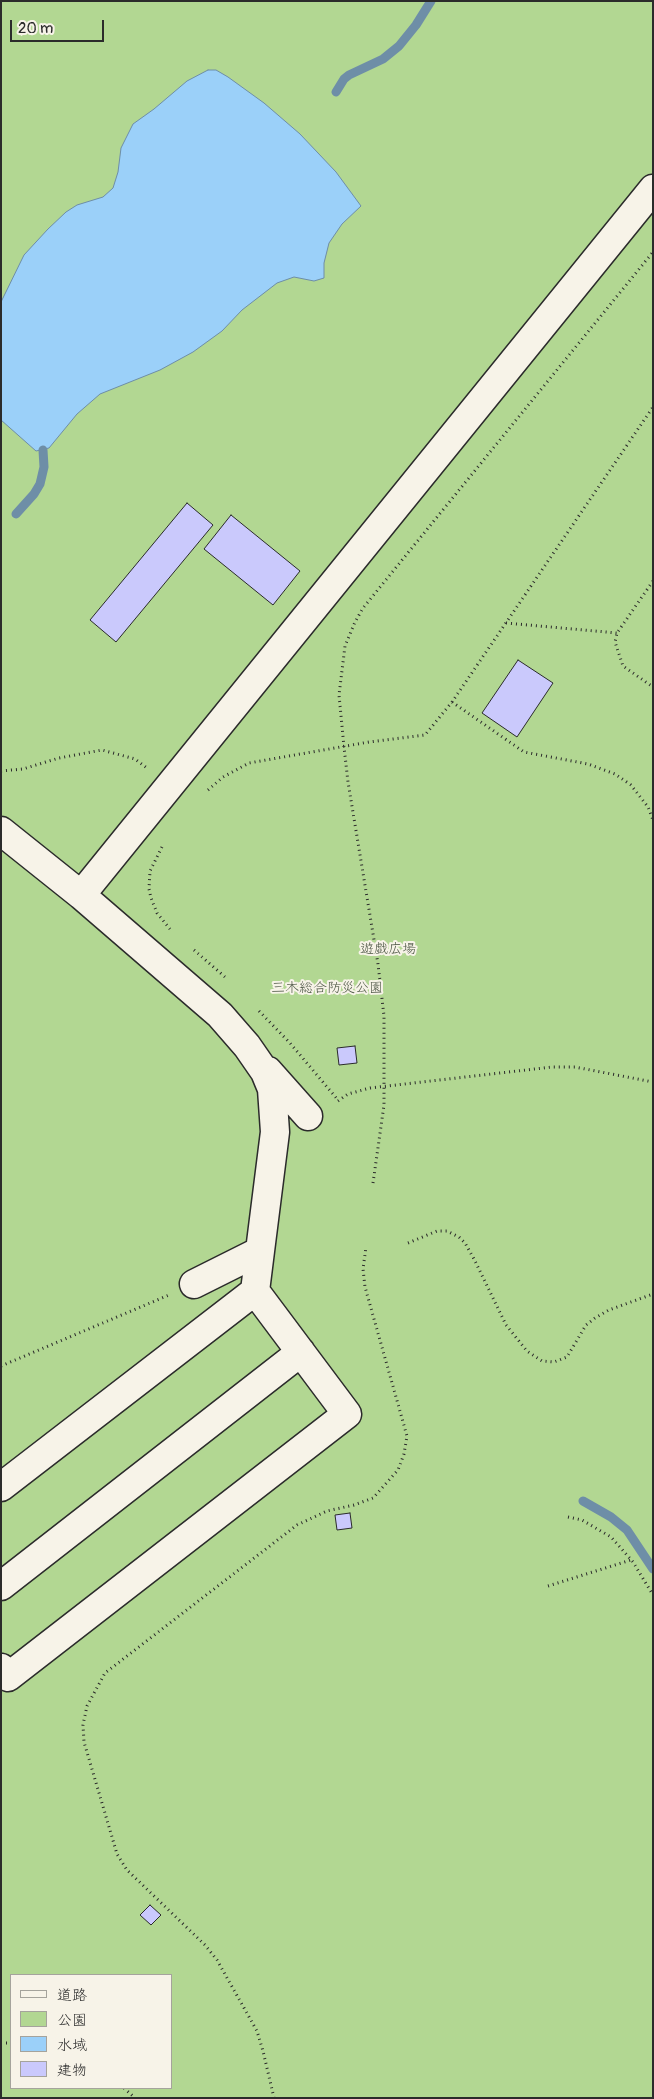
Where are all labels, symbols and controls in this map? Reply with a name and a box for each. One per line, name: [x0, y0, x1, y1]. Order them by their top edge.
scale bar: [12, 10, 106, 42]
text: 20 m: [18, 19, 53, 38]
park label: 遊戯広場: [360, 941, 416, 957]
park label: 三木総合防災公園: [271, 980, 383, 996]
legend: [10, 1974, 172, 2089]
text: 道路: [57, 1986, 87, 2005]
text: 公園: [57, 2011, 87, 2030]
text: 水域: [57, 2036, 87, 2055]
text: 建物: [57, 2061, 87, 2080]

